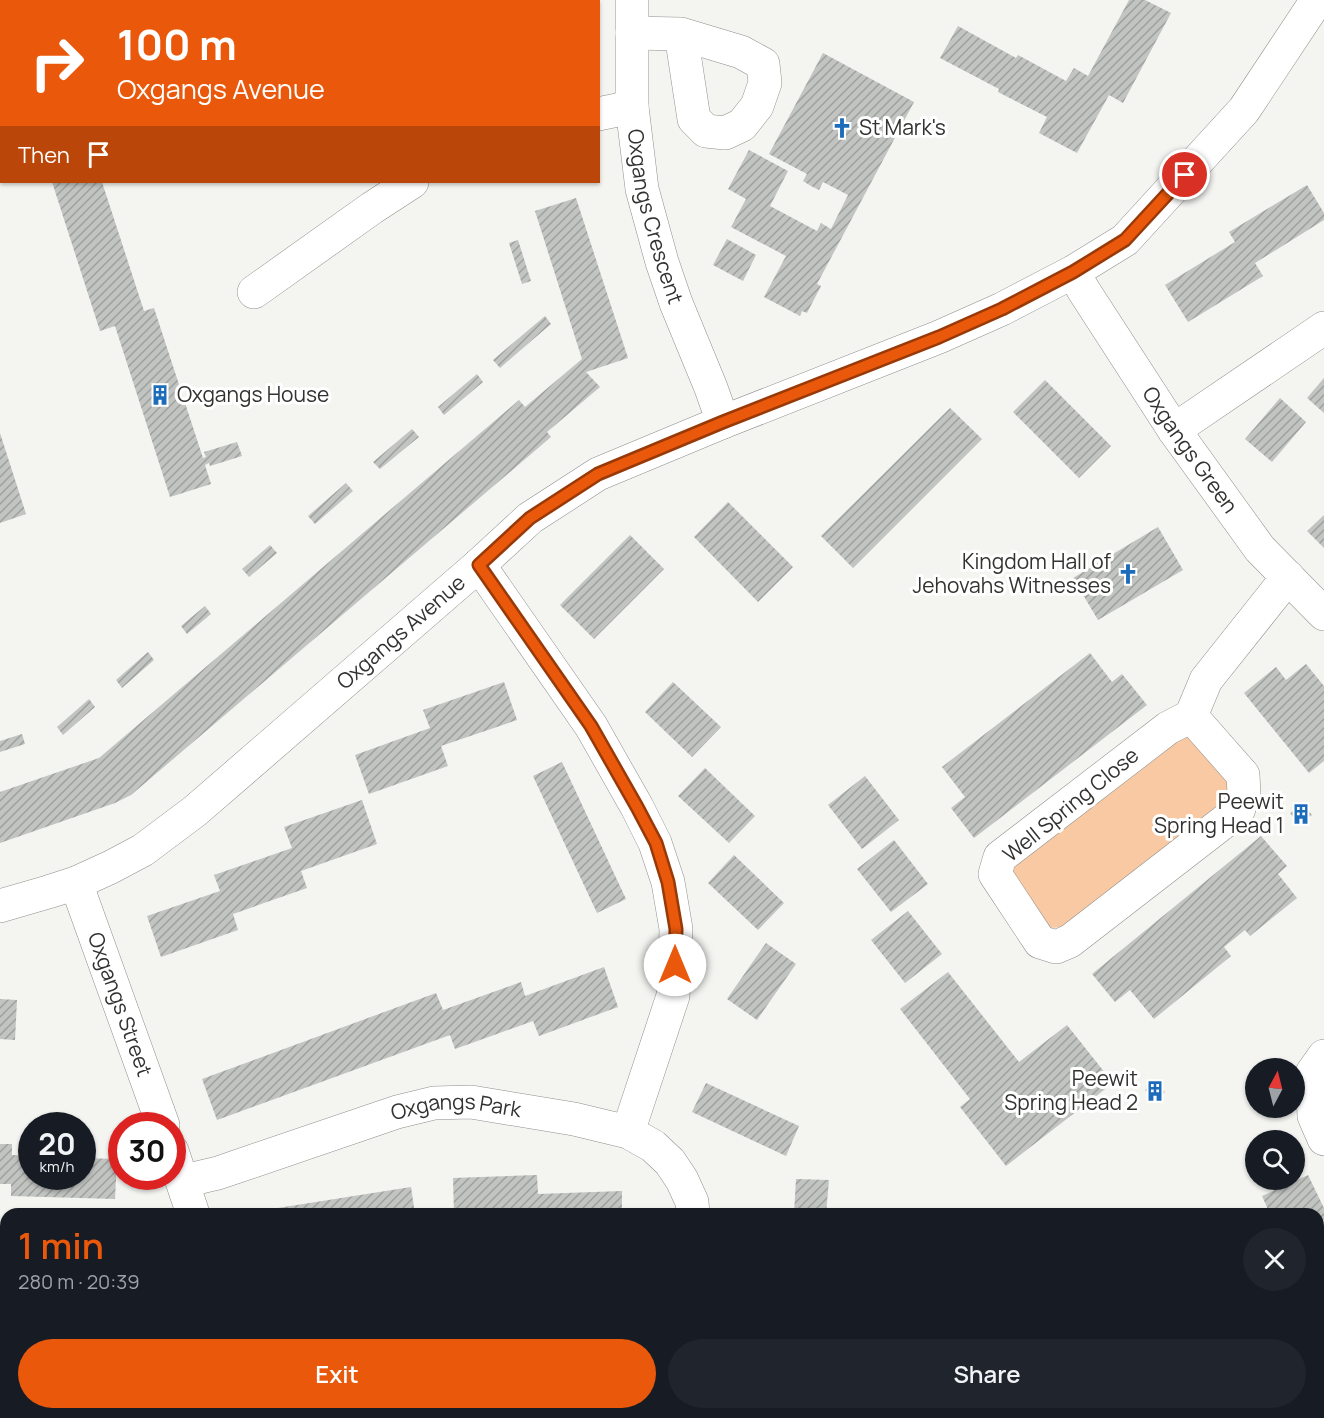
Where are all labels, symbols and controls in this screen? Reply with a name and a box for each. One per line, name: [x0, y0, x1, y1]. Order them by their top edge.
text: 100 m: [117, 15, 237, 73]
icon: right: [18, 24, 96, 102]
text: Oxgangs Avenue: [117, 70, 325, 107]
place label: St Mark's: [859, 113, 946, 141]
church icon: St Mark's: [830, 116, 854, 140]
street label: Oxgangs Crescent: [622, 127, 690, 307]
icon: arrive: [82, 138, 115, 171]
text: Then: [18, 140, 70, 170]
pin: [1159, 149, 1210, 200]
icon: arrive: [1168, 158, 1201, 191]
place label: Oxgangs House: [177, 380, 329, 408]
street label: Oxgangs Green: [1137, 381, 1245, 518]
building icon: Oxgangs House: [148, 383, 172, 407]
place label: Kingdom Hall of Jehovahs Witnesses: [913, 547, 1112, 599]
church icon: Kingdom Hall of Jehovahs Witnesses: [1116, 562, 1140, 586]
street label: Oxgangs Avenue: [330, 568, 471, 695]
street label: Well Spring Close: [997, 741, 1144, 868]
place label: Peewit Spring Head 1: [1154, 787, 1284, 839]
building icon: Peewit Spring Head 1: [1289, 802, 1313, 826]
street label: Oxgangs Street: [82, 928, 159, 1080]
position arrow: [643, 933, 707, 997]
north arrow: [1245, 1058, 1305, 1118]
map controls: [1245, 1058, 1305, 1190]
place label: Peewit Spring Head 2: [1004, 1064, 1138, 1116]
building icon: Peewit Spring Head 2: [1143, 1079, 1167, 1103]
street label: Oxgangs Park: [388, 1087, 524, 1126]
speed limit sign: 30: [108, 1112, 186, 1190]
text: 20: [38, 1123, 76, 1164]
button: search: [1245, 1130, 1305, 1190]
text: km/h: [40, 1156, 74, 1177]
text: 1 min: [18, 1221, 104, 1270]
button: close: [1243, 1228, 1306, 1291]
text: 280 m · 20:39: [18, 1268, 140, 1295]
button: Exit: [18, 1339, 656, 1408]
button: Share: [668, 1339, 1306, 1408]

